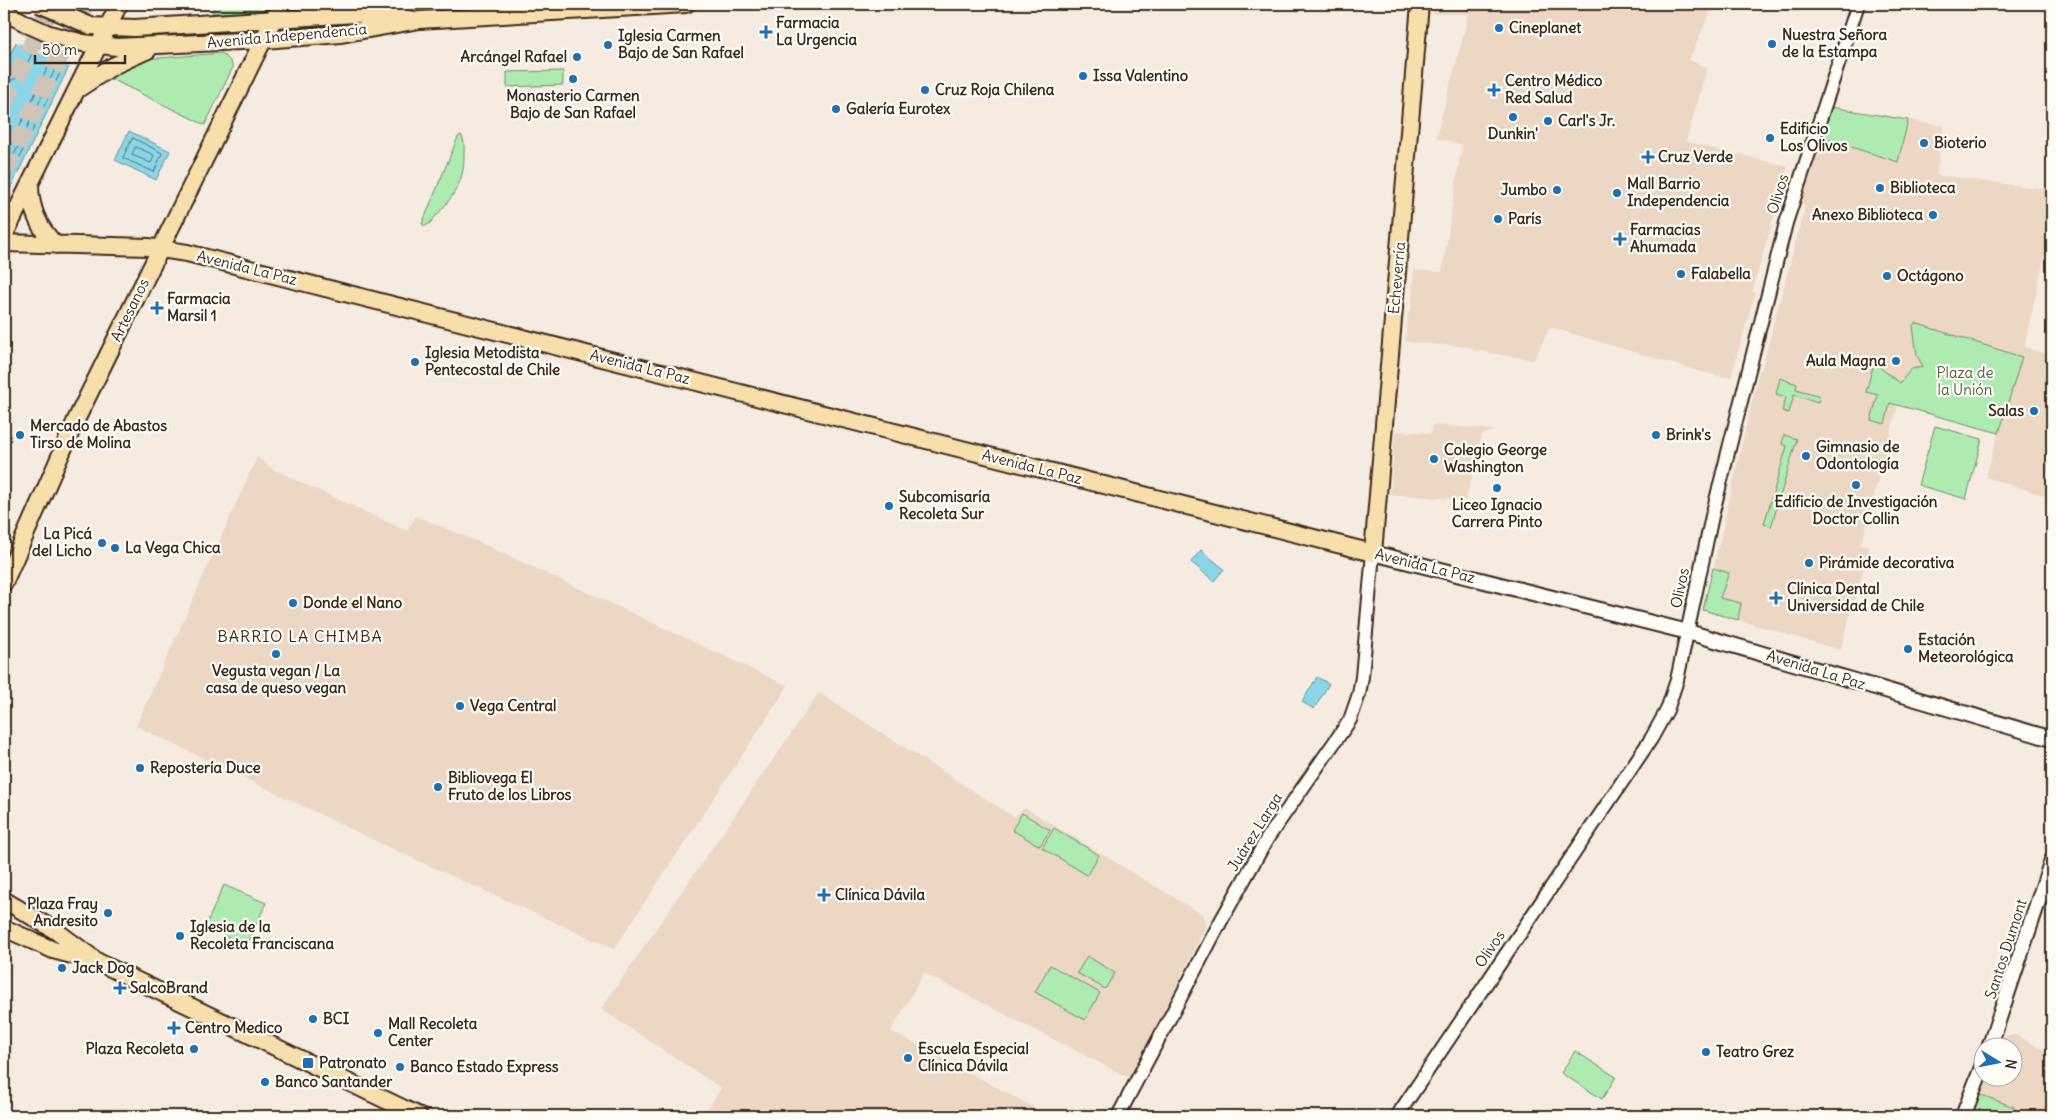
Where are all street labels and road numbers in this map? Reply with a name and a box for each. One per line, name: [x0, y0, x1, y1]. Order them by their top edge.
street label: Avenida Independencia: [206, 19, 368, 52]
street label: Olivos: [1762, 171, 1793, 216]
street label: Echeverría: [1384, 241, 1409, 315]
street label: Avenida La Paz: [195, 246, 299, 289]
street label: Artesanos: [106, 275, 153, 345]
street label: Avenida La Paz: [588, 345, 692, 388]
street label: Avenida La Paz: [980, 445, 1084, 488]
street label: Avenida La Paz: [1373, 544, 1477, 587]
street label: Olivos: [1666, 566, 1693, 610]
street label: Avenida La Paz: [1764, 645, 1868, 694]
street label: Juárez Larga: [1223, 789, 1286, 874]
street label: Santos Dumont: [1980, 896, 2031, 1001]
street label: Olivos: [1470, 926, 1509, 971]

